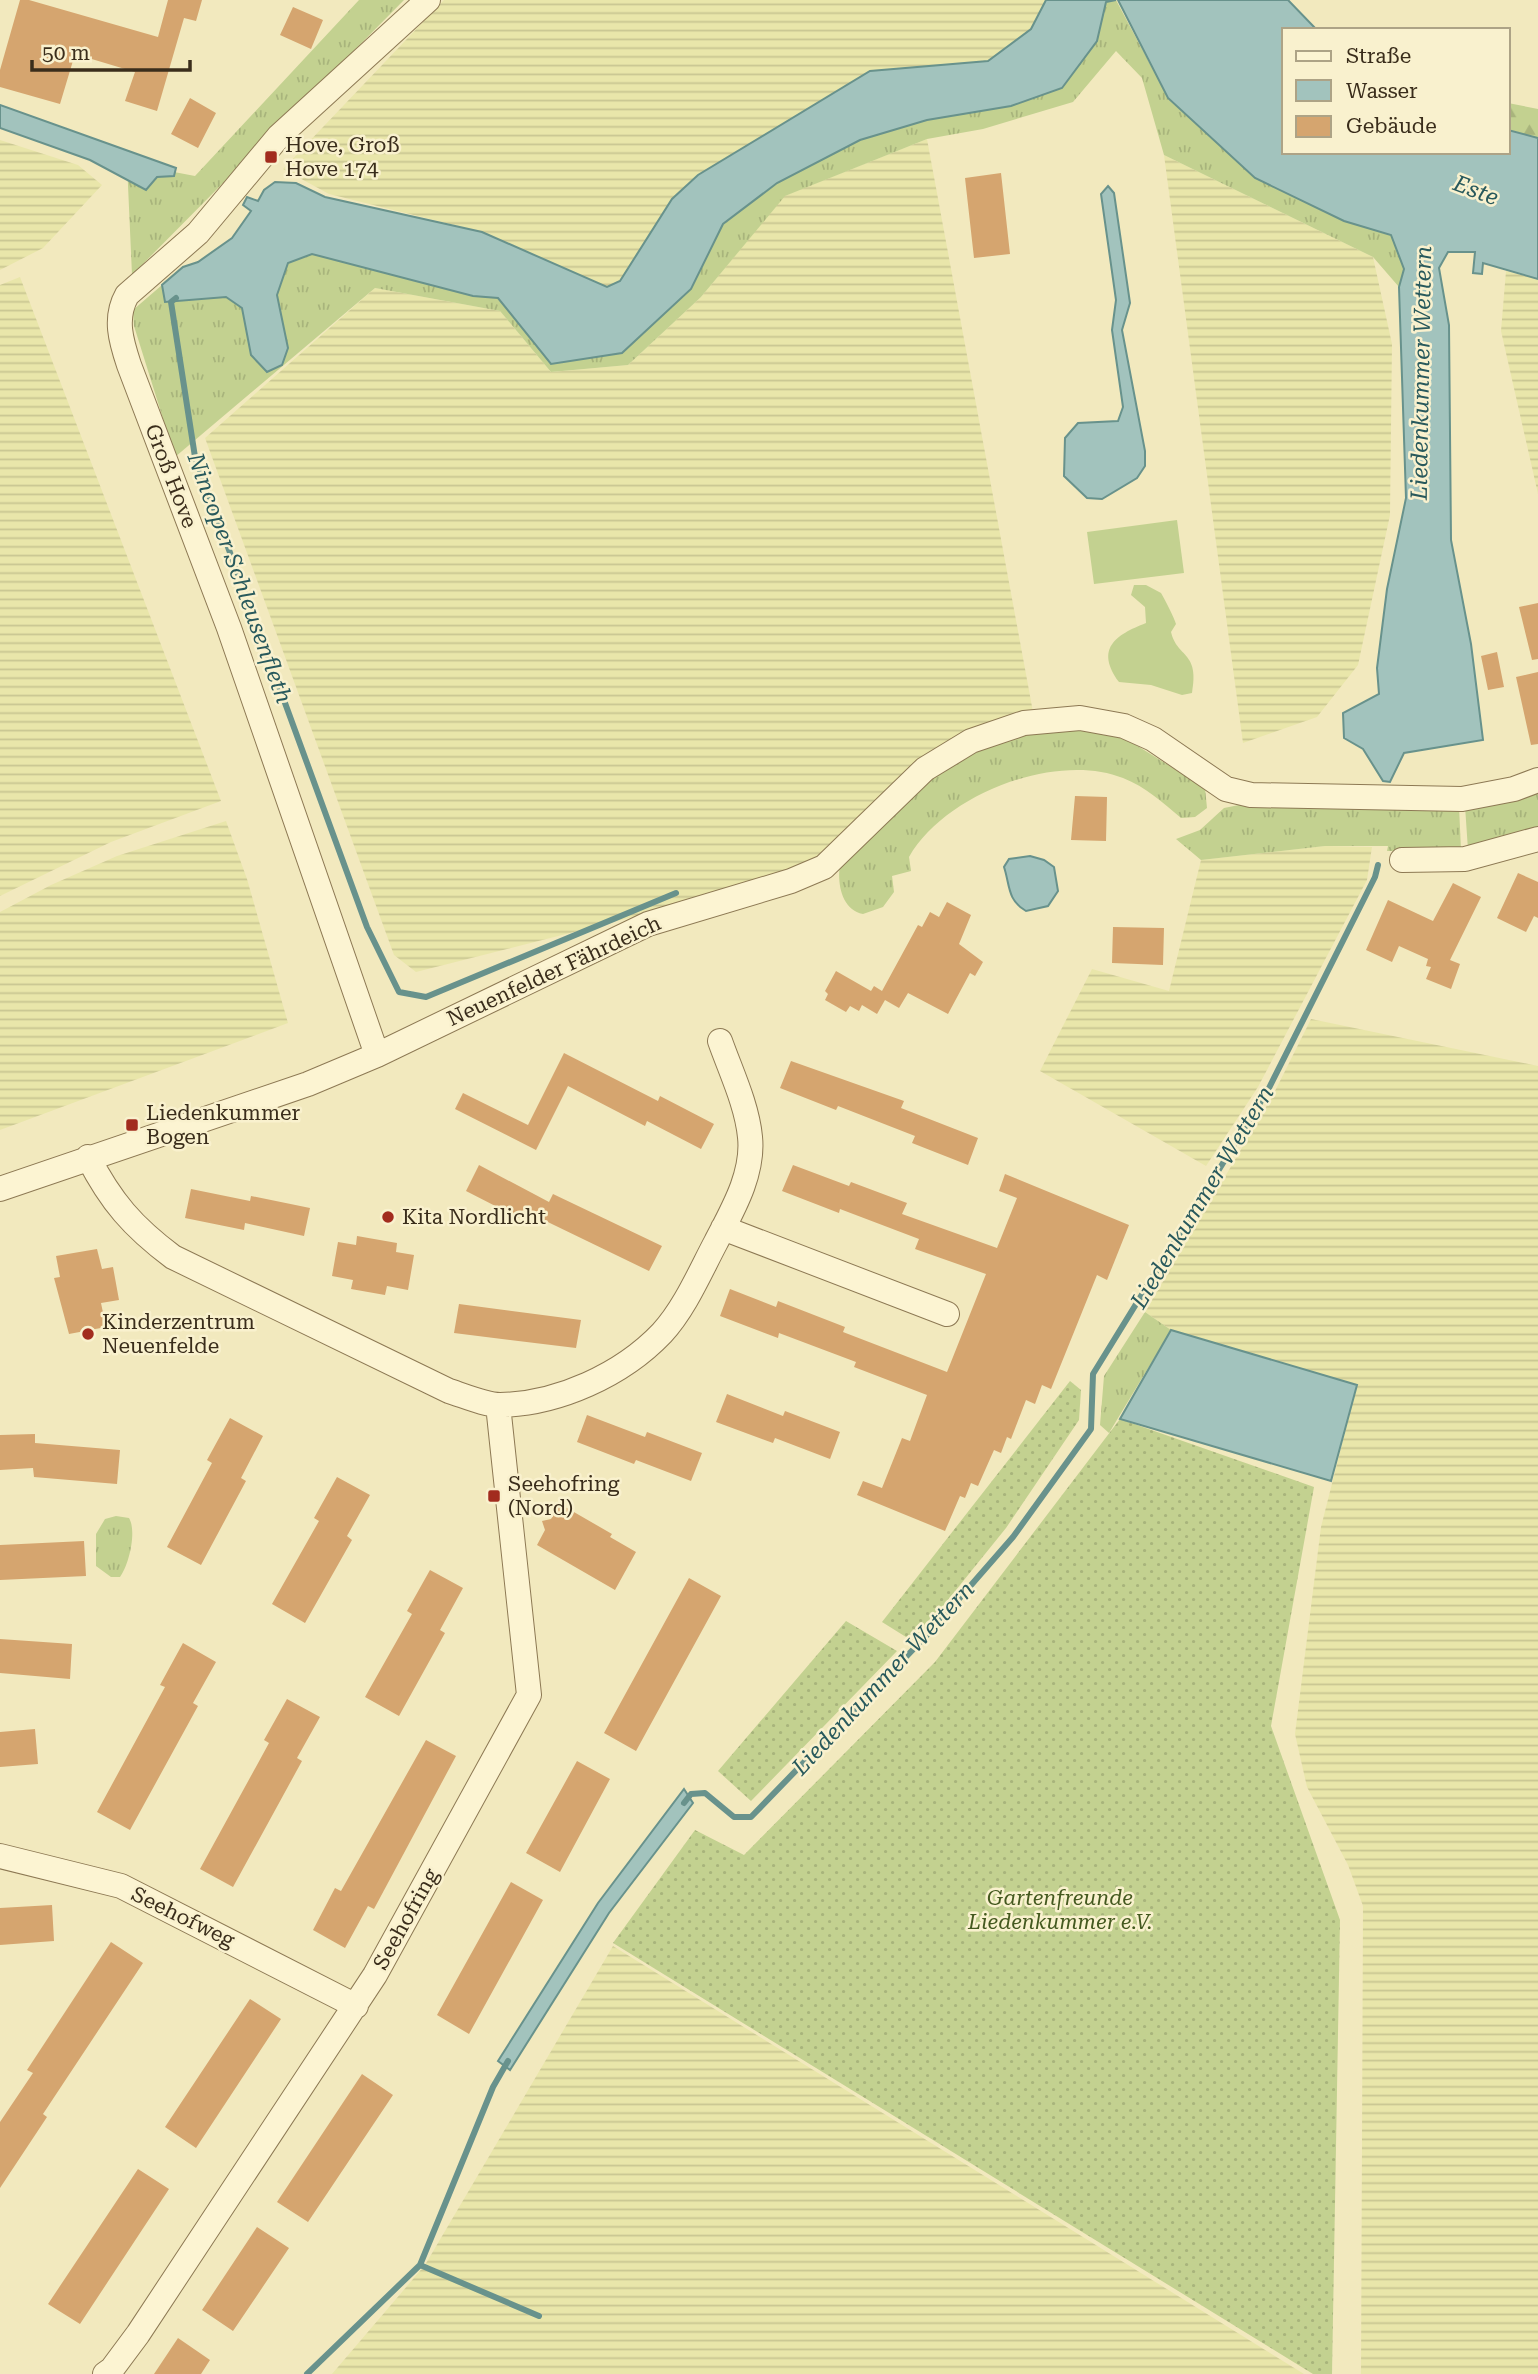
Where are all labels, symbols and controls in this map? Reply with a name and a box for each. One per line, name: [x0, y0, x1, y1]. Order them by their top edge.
scale bar: [32, 28, 189, 72]
legend: [1282, 28, 1510, 154]
text: 50 m: [42, 41, 90, 65]
text: Straße: [1346, 44, 1411, 68]
text: Wasser: [1346, 79, 1418, 103]
text: Gebäude: [1346, 114, 1437, 138]
place label: Hove, Groß Hove 174: [285, 133, 400, 181]
marker: Hove, Groß Hove 174: [263, 149, 279, 165]
water label: Este: [1449, 169, 1502, 211]
water label: Liedenkummer Wettern: [1406, 246, 1437, 501]
street label: Groß Hove: [140, 421, 202, 531]
water label: Nincoper Schleusenfleth: [181, 448, 297, 707]
street label: Neuenfelder Fährdeich: [443, 911, 665, 1031]
water label: Liedenkummer Wettern: [1125, 1081, 1280, 1314]
place label: Liedenkummer Bogen: [146, 1101, 301, 1149]
marker: Liedenkummer Bogen: [124, 1117, 140, 1133]
place label: Kita Nordlicht: [402, 1205, 546, 1229]
marker: Kita Nordlicht: [380, 1209, 396, 1225]
place label: Kinderzentrum Neuenfelde: [102, 1310, 255, 1358]
marker: Kinderzentrum Neuenfelde: [80, 1326, 96, 1342]
place label: Seehofring (Nord): [508, 1472, 620, 1520]
marker: Seehofring (Nord): [486, 1488, 502, 1504]
water label: Liedenkummer Wettern: [786, 1576, 980, 1781]
street label: Seehofring: [368, 1864, 444, 1974]
street label: Seehofweg: [128, 1882, 238, 1952]
park label: Gartenfreunde Liedenkummer e.V.: [967, 1886, 1152, 1934]

